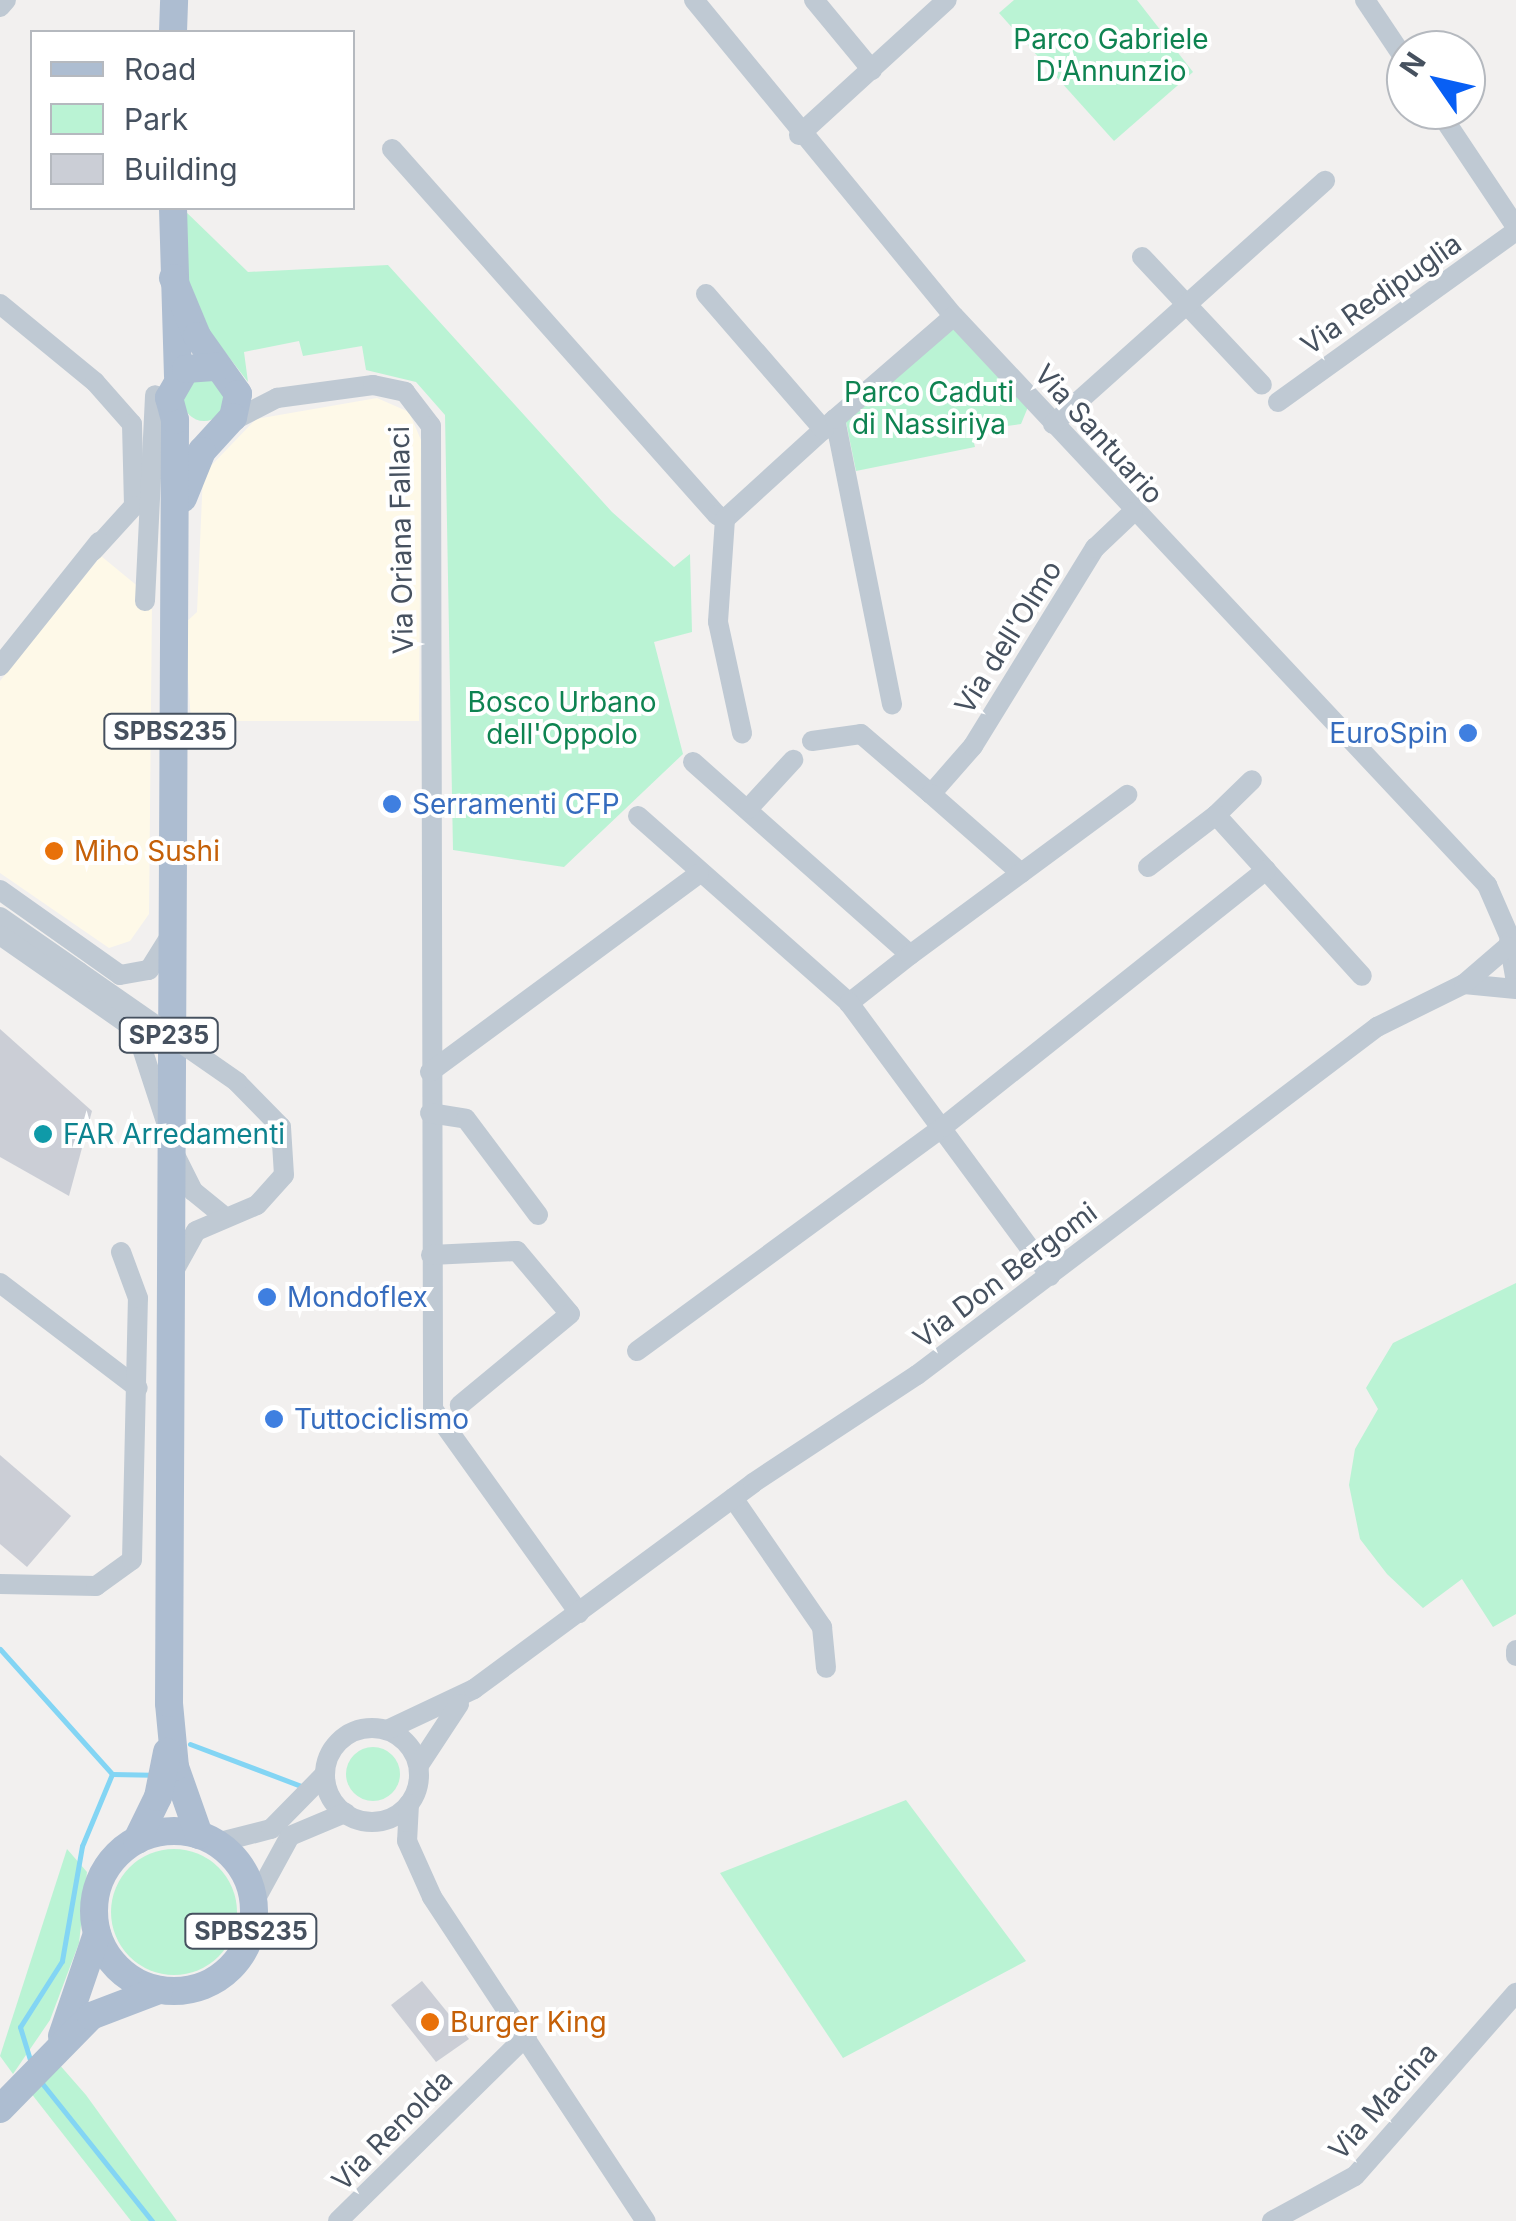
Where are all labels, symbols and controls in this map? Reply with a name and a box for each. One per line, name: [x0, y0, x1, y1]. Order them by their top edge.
park label: Parco Gabriele D'Annunzio: [1013, 22, 1209, 88]
legend: [30, 30, 355, 210]
north arrow: [1386, 30, 1486, 130]
text: N: [1393, 46, 1433, 83]
text: Road: [124, 51, 196, 87]
text: Park: [124, 101, 188, 137]
text: Building: [124, 151, 238, 187]
street label: Via Redipuglia: [1294, 226, 1468, 362]
street label: Via Santuario: [1028, 357, 1170, 511]
park label: Parco Caduti di Nassiriya: [844, 375, 1014, 441]
street label: Via Oriana Fallaci: [382, 426, 420, 654]
street label: Via dell'Olmo: [947, 554, 1069, 720]
park label: Bosco Urbano dell'Oppolo: [468, 685, 656, 751]
road number: SPBS235: [102, 711, 238, 751]
place label: EuroSpin: [1329, 716, 1448, 750]
marker: EuroSpin: [1457, 722, 1479, 744]
place label: Serramenti CFP: [412, 787, 620, 821]
marker: Serramenti CFP: [381, 793, 403, 815]
place label: Miho Sushi: [74, 834, 220, 868]
marker: Miho Sushi: [43, 840, 65, 862]
road number: SP235: [116, 1015, 222, 1055]
place label: FAR Arredamenti: [63, 1117, 285, 1151]
marker: FAR Arredamenti: [32, 1123, 54, 1145]
street label: Via Don Bergomi: [907, 1195, 1103, 1355]
place label: Mondoflex: [287, 1280, 428, 1314]
marker: Mondoflex: [256, 1286, 278, 1308]
place label: Tuttociclismo: [294, 1402, 469, 1436]
marker: Tuttociclismo: [263, 1408, 285, 1430]
road number: SPBS235: [184, 1911, 318, 1951]
place label: Burger King: [450, 2005, 607, 2039]
marker: Burger King: [419, 2011, 441, 2033]
street label: Via Macina: [1322, 2036, 1444, 2166]
street label: Via Renolda: [325, 2063, 459, 2197]

